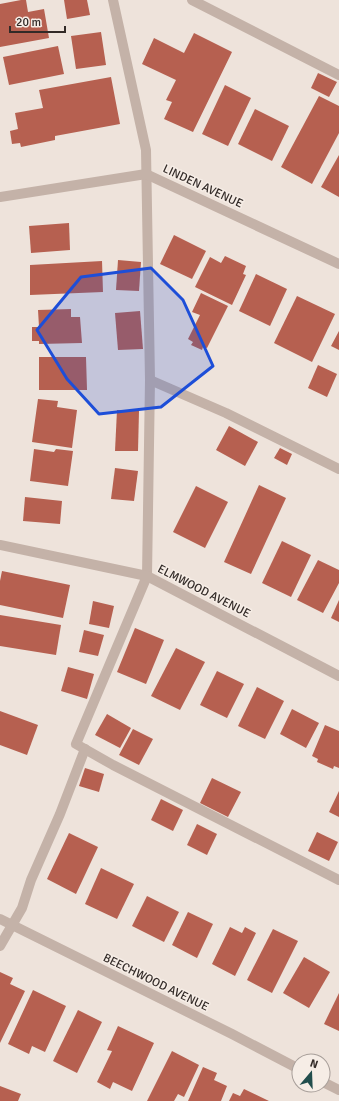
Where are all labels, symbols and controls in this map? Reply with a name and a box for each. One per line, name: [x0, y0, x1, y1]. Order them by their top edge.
scale bar: [10, 8, 65, 34]
text: 20 m: [16, 15, 41, 30]
street label: LINDEN AVENUE: [160, 161, 245, 212]
street label: ELMWOOD AVENUE: [155, 562, 253, 621]
street label: BEECHWOOD AVENUE: [100, 950, 211, 1015]
north arrow: [291, 1053, 331, 1093]
text: N: [308, 1057, 320, 1071]

